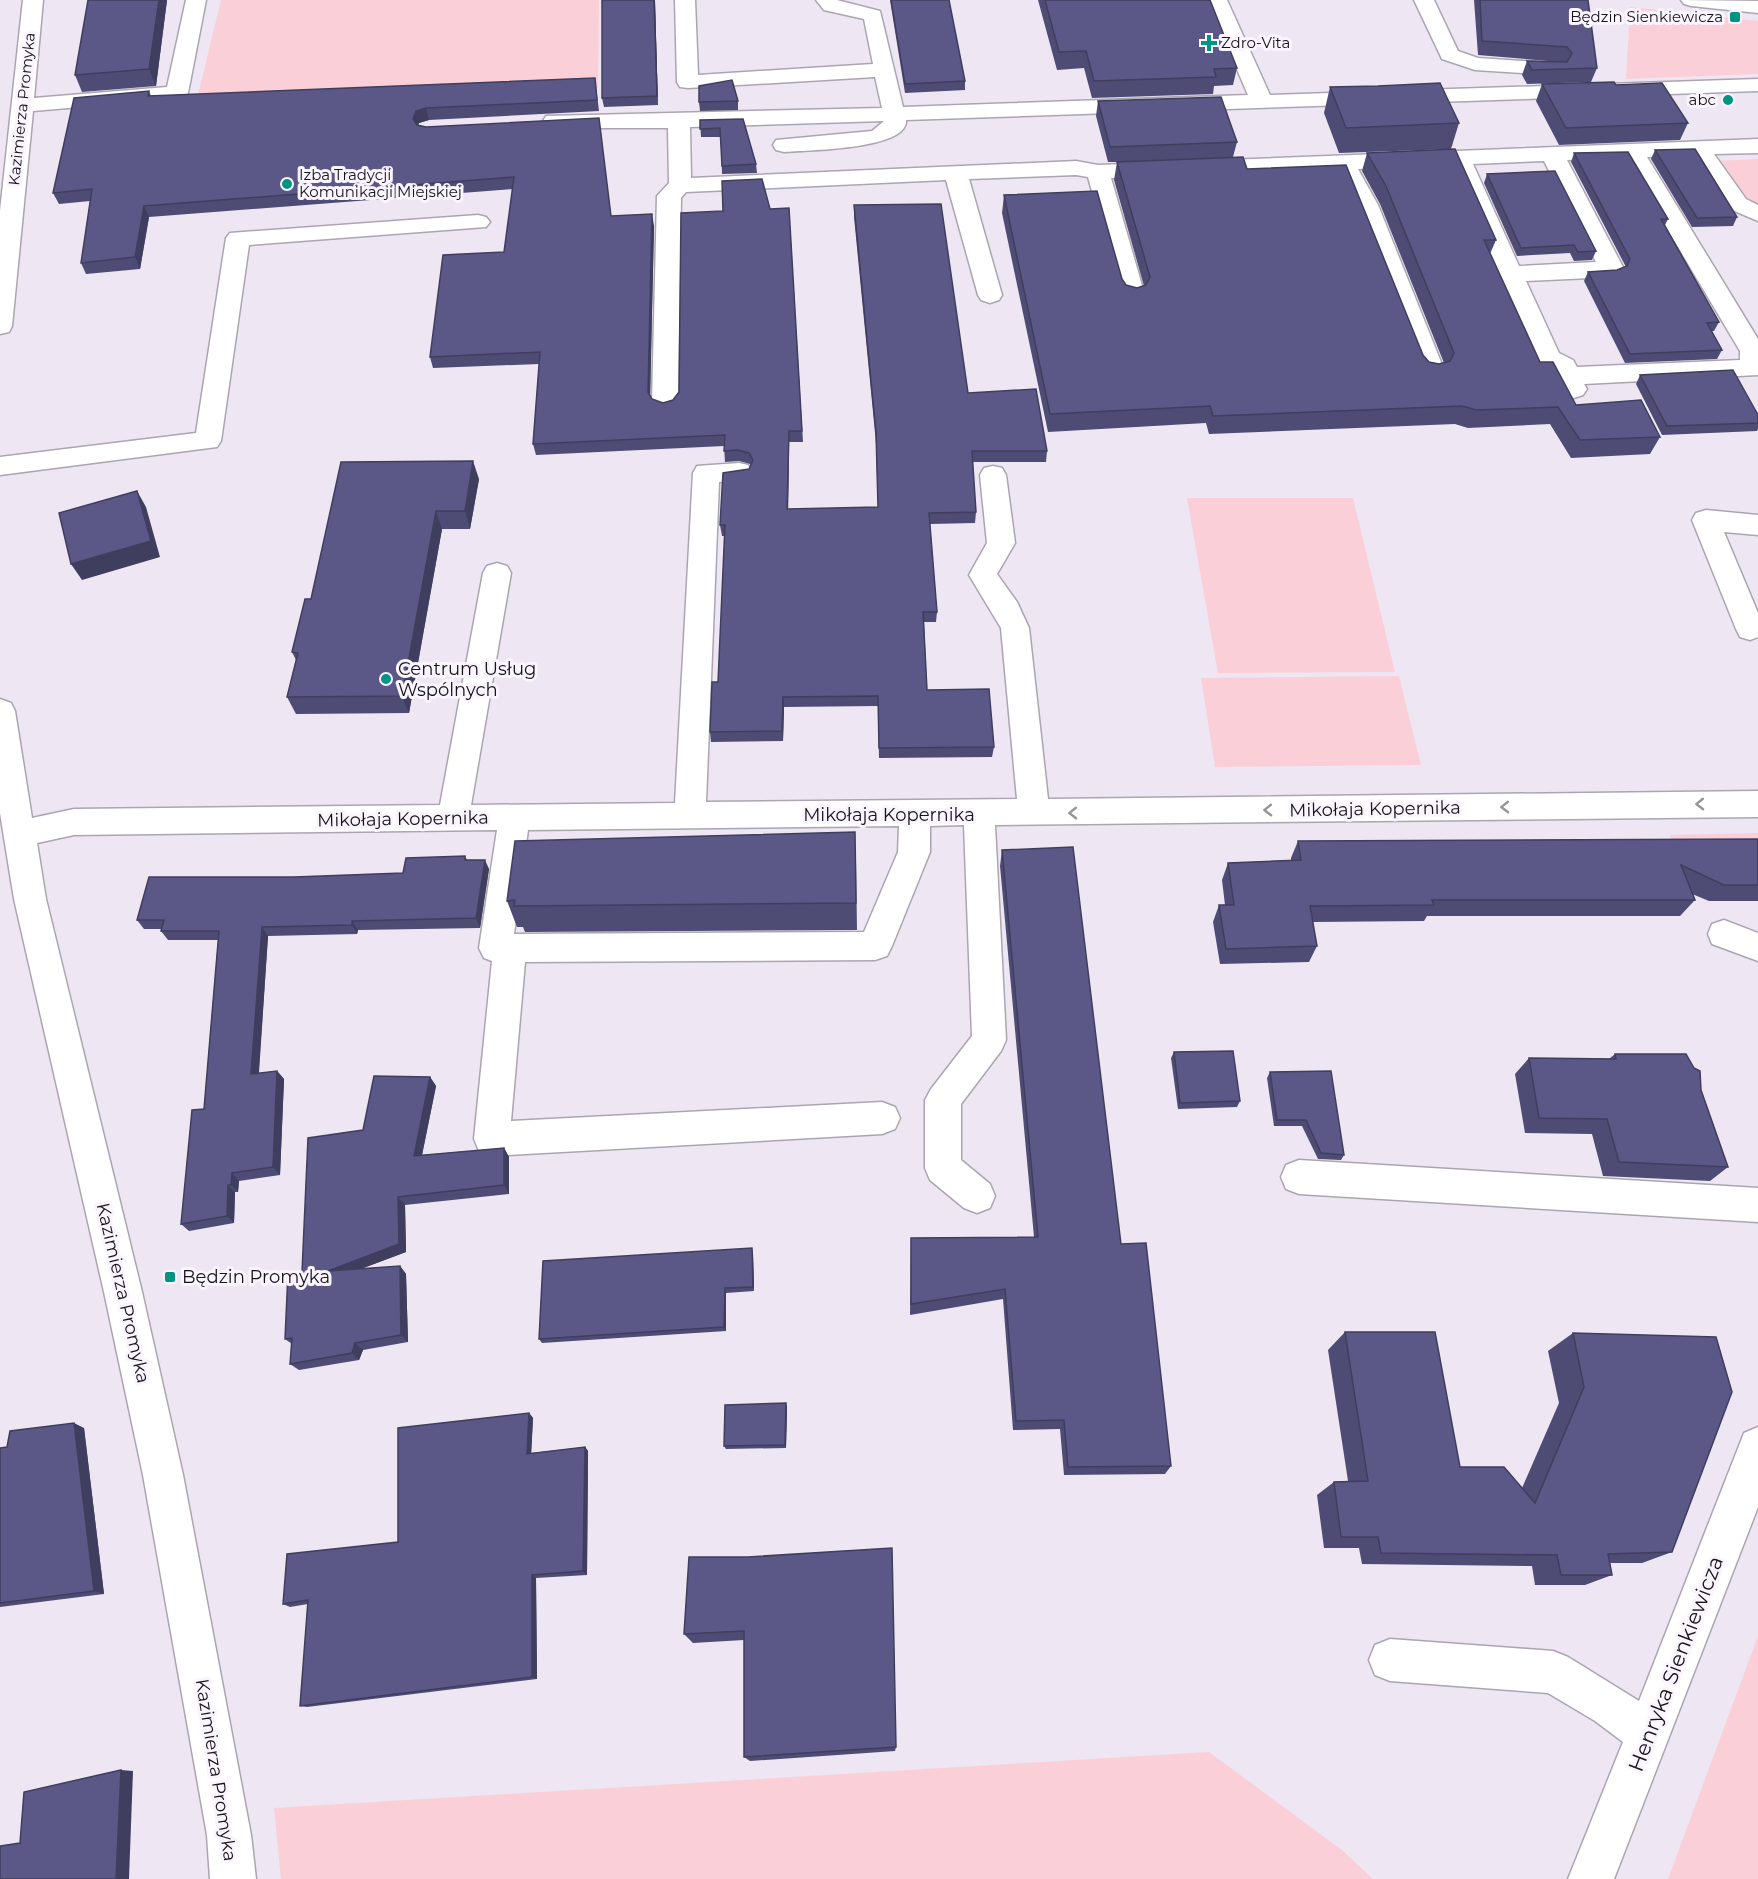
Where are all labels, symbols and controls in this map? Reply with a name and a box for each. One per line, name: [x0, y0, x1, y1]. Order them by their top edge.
place label: Będzin Sienkiewicza: [1570, 7, 1723, 26]
marker: Będzin Sienkiewicza: [1728, 10, 1742, 24]
street label: Kazimierza Promyka: [4, 32, 39, 186]
place label: Zdro-Vita: [1221, 33, 1290, 52]
marker: Zdro-Vita: [1202, 36, 1216, 50]
place label: abc: [1689, 90, 1716, 109]
marker: abc: [1721, 93, 1735, 107]
place label: Izba Tradycji Komunikacji Miejskiej: [299, 165, 462, 201]
marker: Izba Tradycji Komunikacji Miejskiej: [280, 177, 294, 191]
place label: Centrum Usług Wspólnych: [398, 658, 536, 701]
marker: Centrum Usług Wspólnych: [379, 672, 393, 686]
street label: Mikołaja Kopernika: [1289, 797, 1461, 821]
one-way arrow: [1695, 798, 1704, 810]
one-way arrow: [1500, 801, 1509, 813]
street label: Mikołaja Kopernika: [803, 804, 975, 826]
one-way arrow: [1263, 804, 1272, 816]
street label: Mikołaja Kopernika: [317, 807, 489, 831]
one-way arrow: [1068, 807, 1077, 819]
street label: Kazimierza Promyka: [92, 1201, 154, 1385]
place label: Będzin Promyka: [182, 1266, 330, 1288]
marker: Będzin Promyka: [163, 1270, 177, 1284]
street label: Henryka Sienkiewicza: [1623, 1553, 1728, 1775]
street label: Kazimierza Promyka: [191, 1677, 241, 1863]

